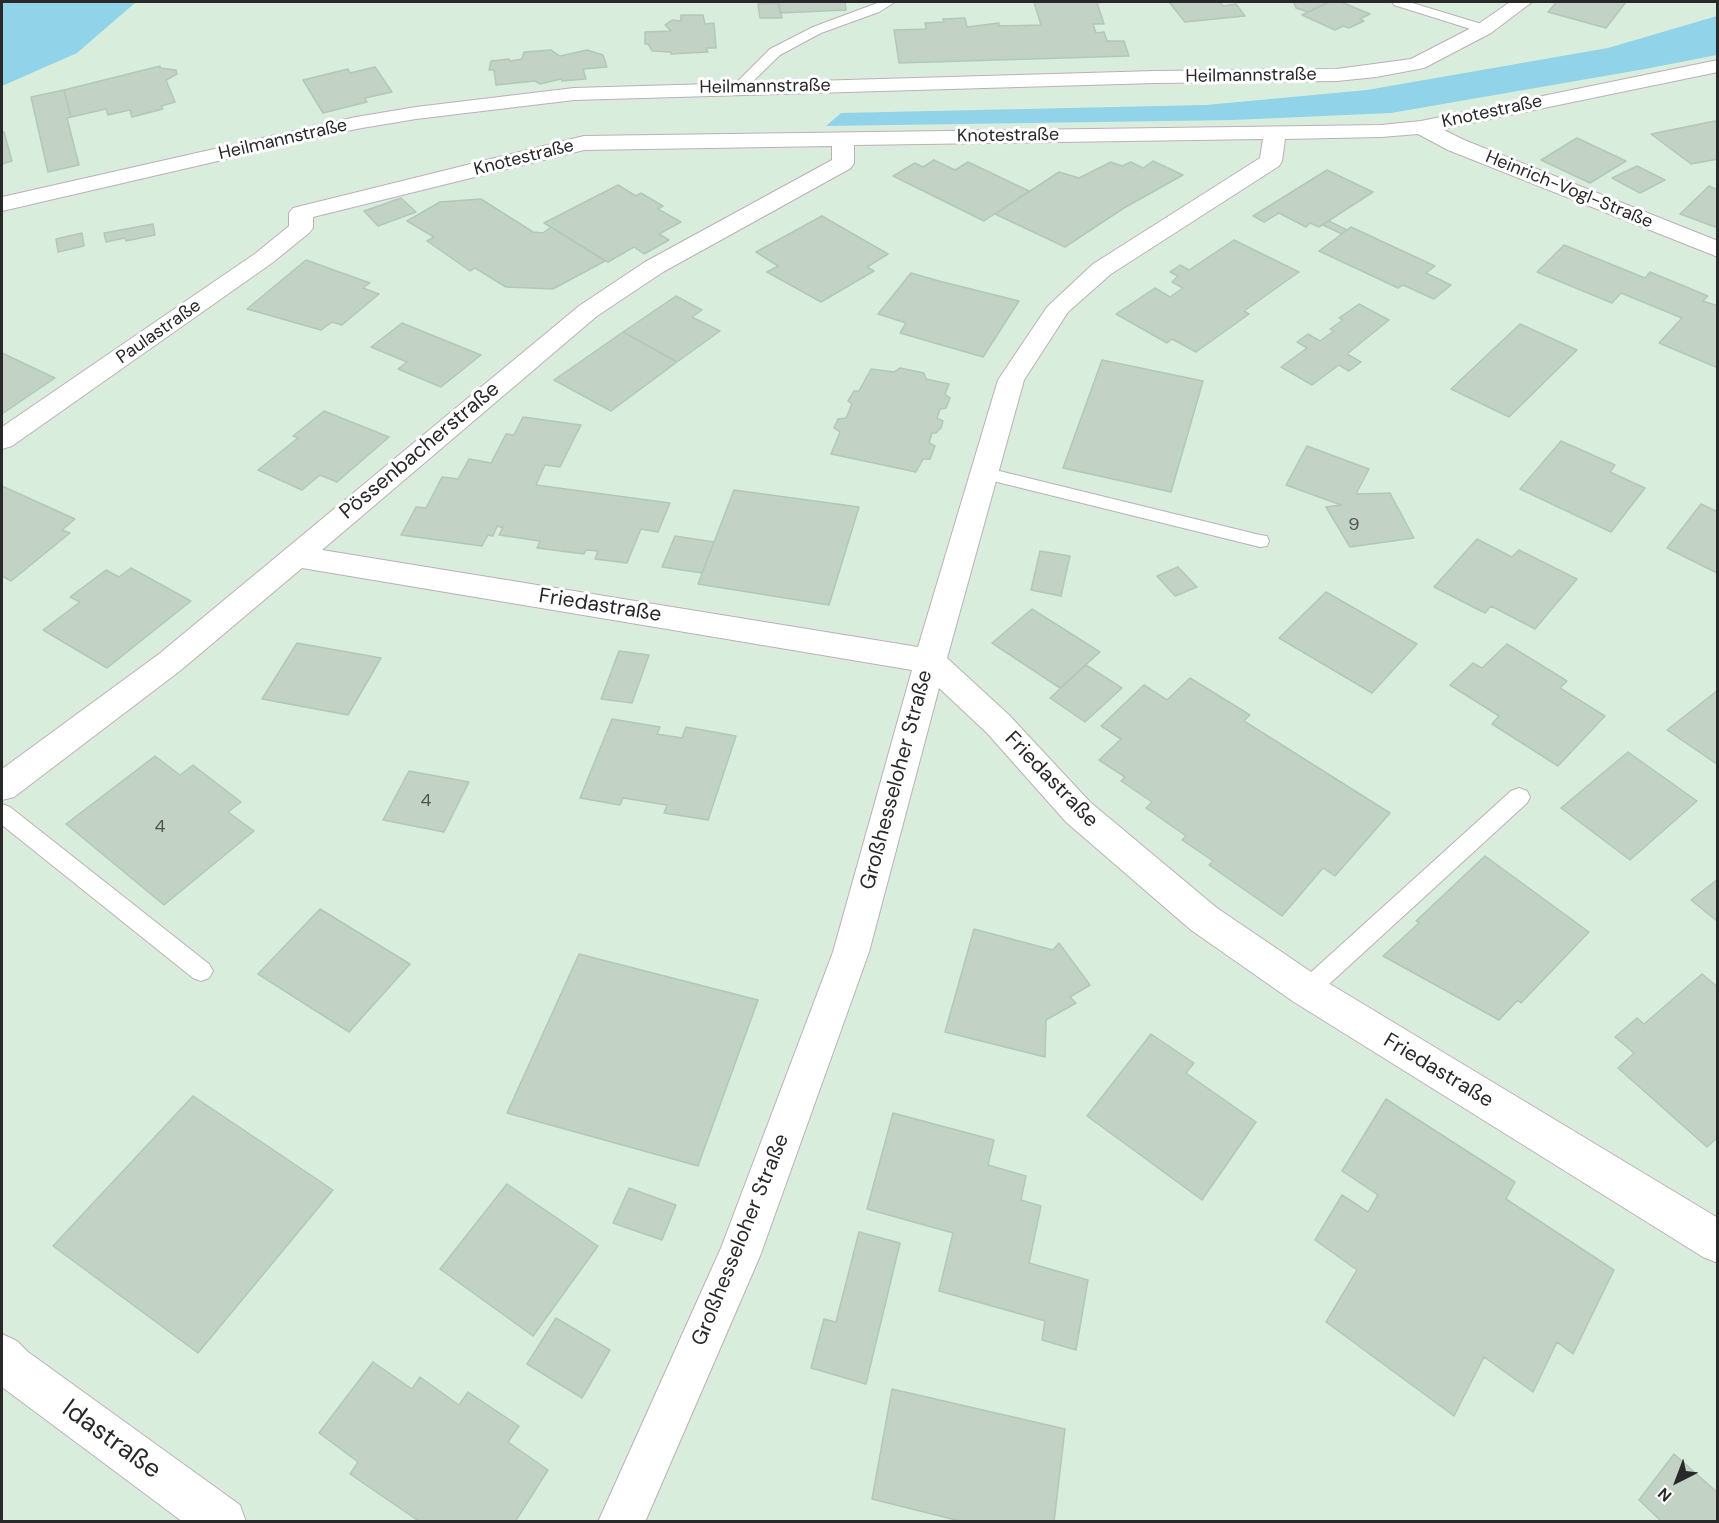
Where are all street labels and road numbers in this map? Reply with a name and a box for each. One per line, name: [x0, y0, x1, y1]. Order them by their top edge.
street label: Heilmannstraße: [1185, 64, 1317, 88]
street label: Heilmannstraße: [699, 75, 831, 99]
street label: Knotestraße: [1440, 91, 1544, 133]
street label: Heilmannstraße: [217, 115, 349, 165]
street label: Knotestraße: [957, 124, 1059, 148]
street label: Knotestraße: [472, 135, 576, 181]
street label: Heinrich-Vogl-Straße: [1482, 147, 1656, 233]
street label: Paulastraße: [113, 295, 205, 369]
street label: Pössenbacherstraße: [335, 377, 505, 525]
street label: Friedastraße: [537, 584, 663, 628]
street label: Großhesseloher Straße: [856, 667, 938, 893]
street label: Friedastraße: [999, 727, 1103, 833]
street label: Friedastraße: [1379, 1028, 1497, 1114]
street label: Großhesseloher Straße: [687, 1130, 795, 1350]
street label: Idastraße: [55, 1394, 167, 1486]

